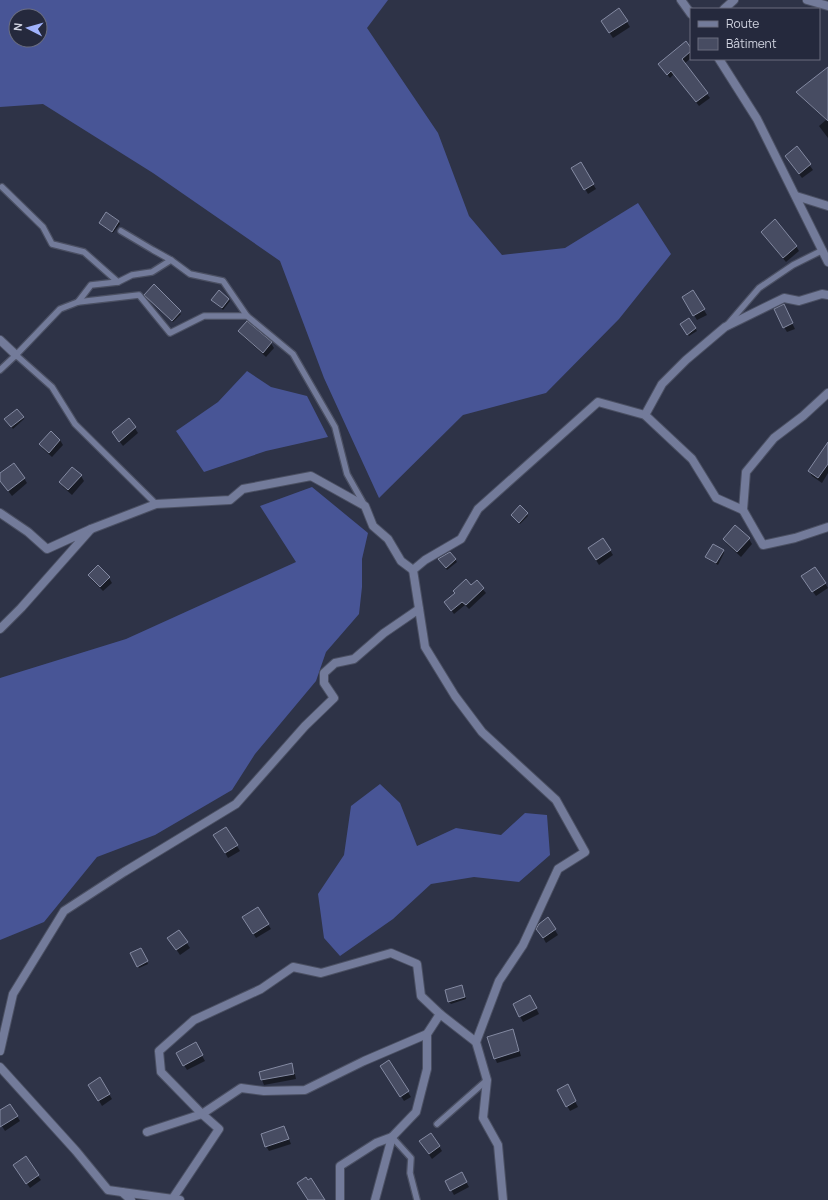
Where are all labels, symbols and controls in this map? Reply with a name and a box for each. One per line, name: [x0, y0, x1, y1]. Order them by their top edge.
north arrow: [8, 8, 48, 48]
legend: [690, 8, 820, 60]
text: Route: [726, 15, 759, 32]
text: N: [10, 22, 25, 32]
text: Bâtiment: [726, 35, 777, 52]

